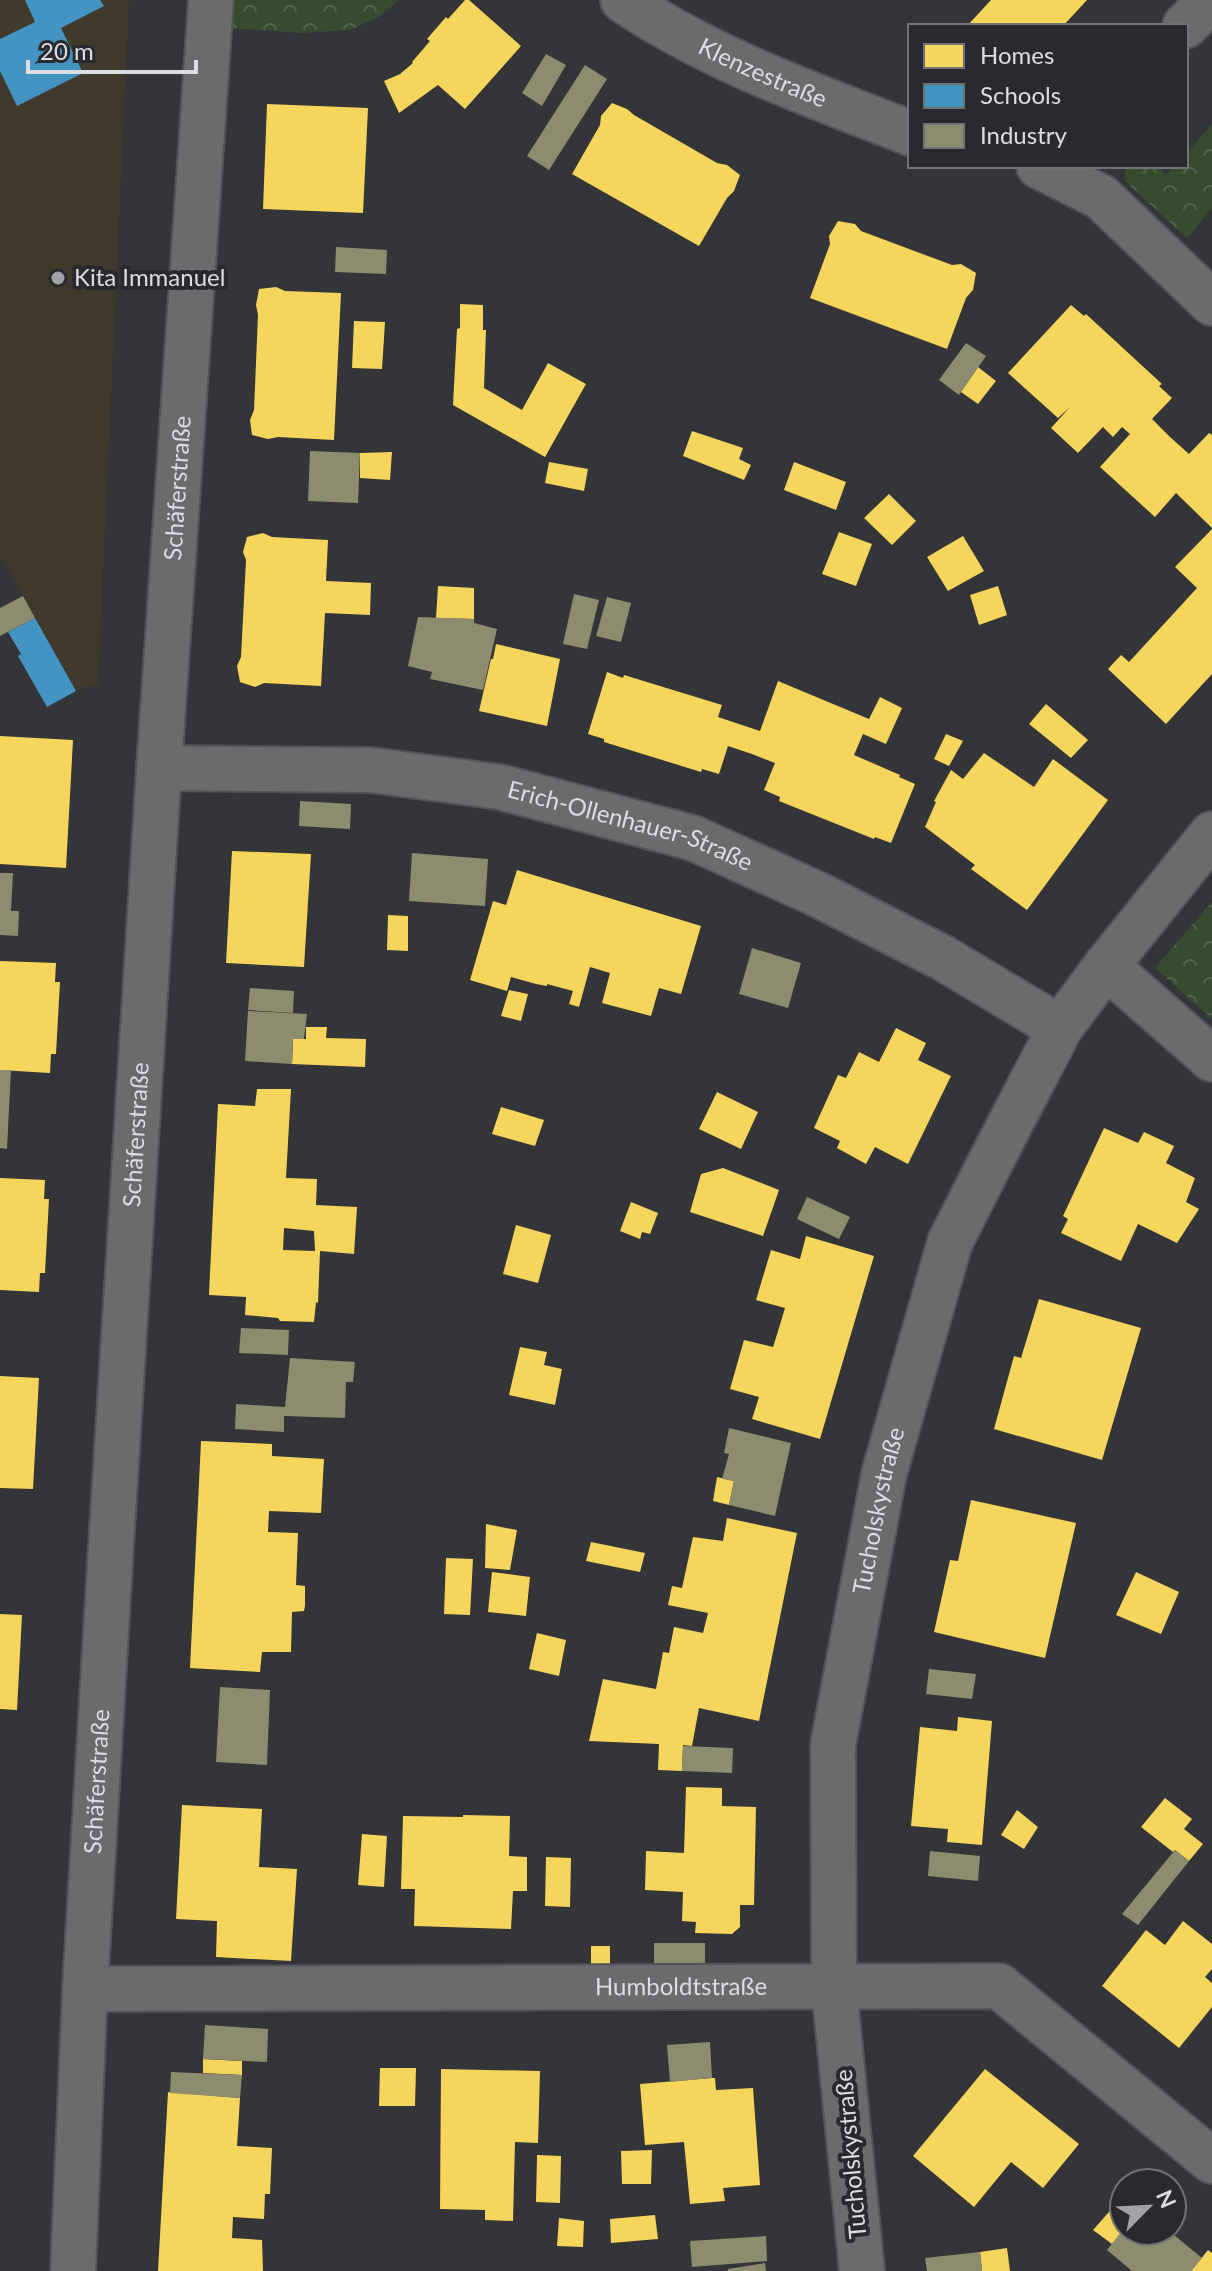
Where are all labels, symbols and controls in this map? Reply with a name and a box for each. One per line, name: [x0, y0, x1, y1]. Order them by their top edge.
scale bar: [28, 24, 196, 74]
legend: [908, 24, 1188, 168]
street label: Klenzestraße: [694, 31, 831, 112]
text: 20 m: [40, 36, 94, 65]
text: Homes: [980, 40, 1054, 69]
text: Schools: [980, 80, 1061, 109]
text: Industry: [980, 120, 1067, 149]
place label: Kita Immanuel: [74, 262, 225, 291]
marker: Kita Immanuel: [49, 269, 67, 287]
street label: Schäferstraße: [157, 415, 196, 561]
street label: Erich-Ollenhauer-Straße: [505, 774, 758, 876]
street label: Schäferstraße: [116, 1061, 154, 1208]
street label: Tucholskystraße: [846, 1424, 910, 1596]
street label: Schäferstraße: [77, 1708, 114, 1855]
street label: Humboldtstraße: [595, 1971, 767, 2000]
street label: Tucholskystraße: [828, 2068, 871, 2240]
north arrow: [1108, 2167, 1188, 2247]
text: N: [1151, 2185, 1183, 2212]

